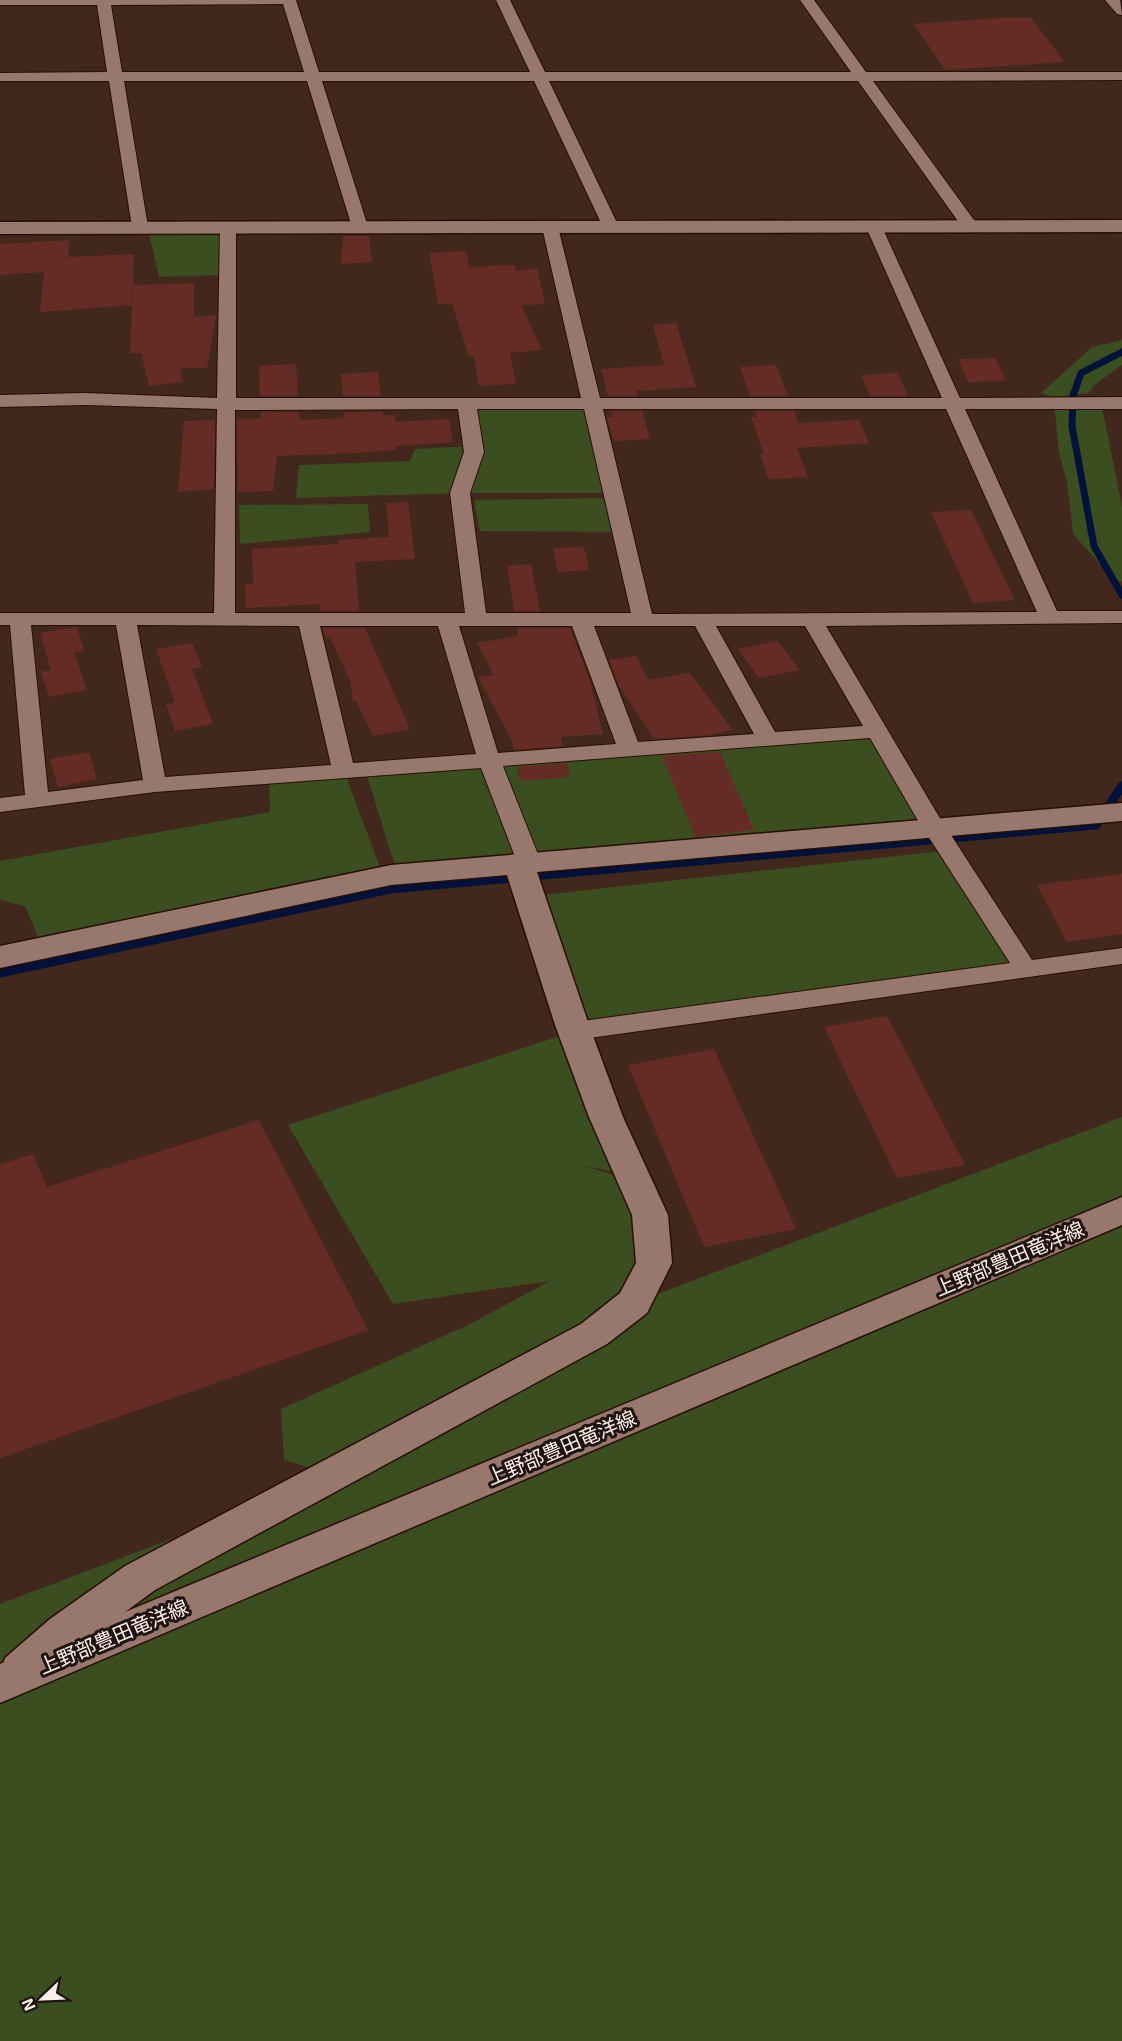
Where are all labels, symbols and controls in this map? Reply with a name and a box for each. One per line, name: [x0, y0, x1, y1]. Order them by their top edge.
street label: 上野部豊田竜洋線: [931, 1216, 1087, 1300]
street label: 上野部豊田竜洋線: [483, 1405, 639, 1489]
street label: 上野部豊田竜洋線: [35, 1594, 191, 1678]
north arrow: [12, 1969, 72, 2029]
text: N: [17, 1996, 39, 2014]

